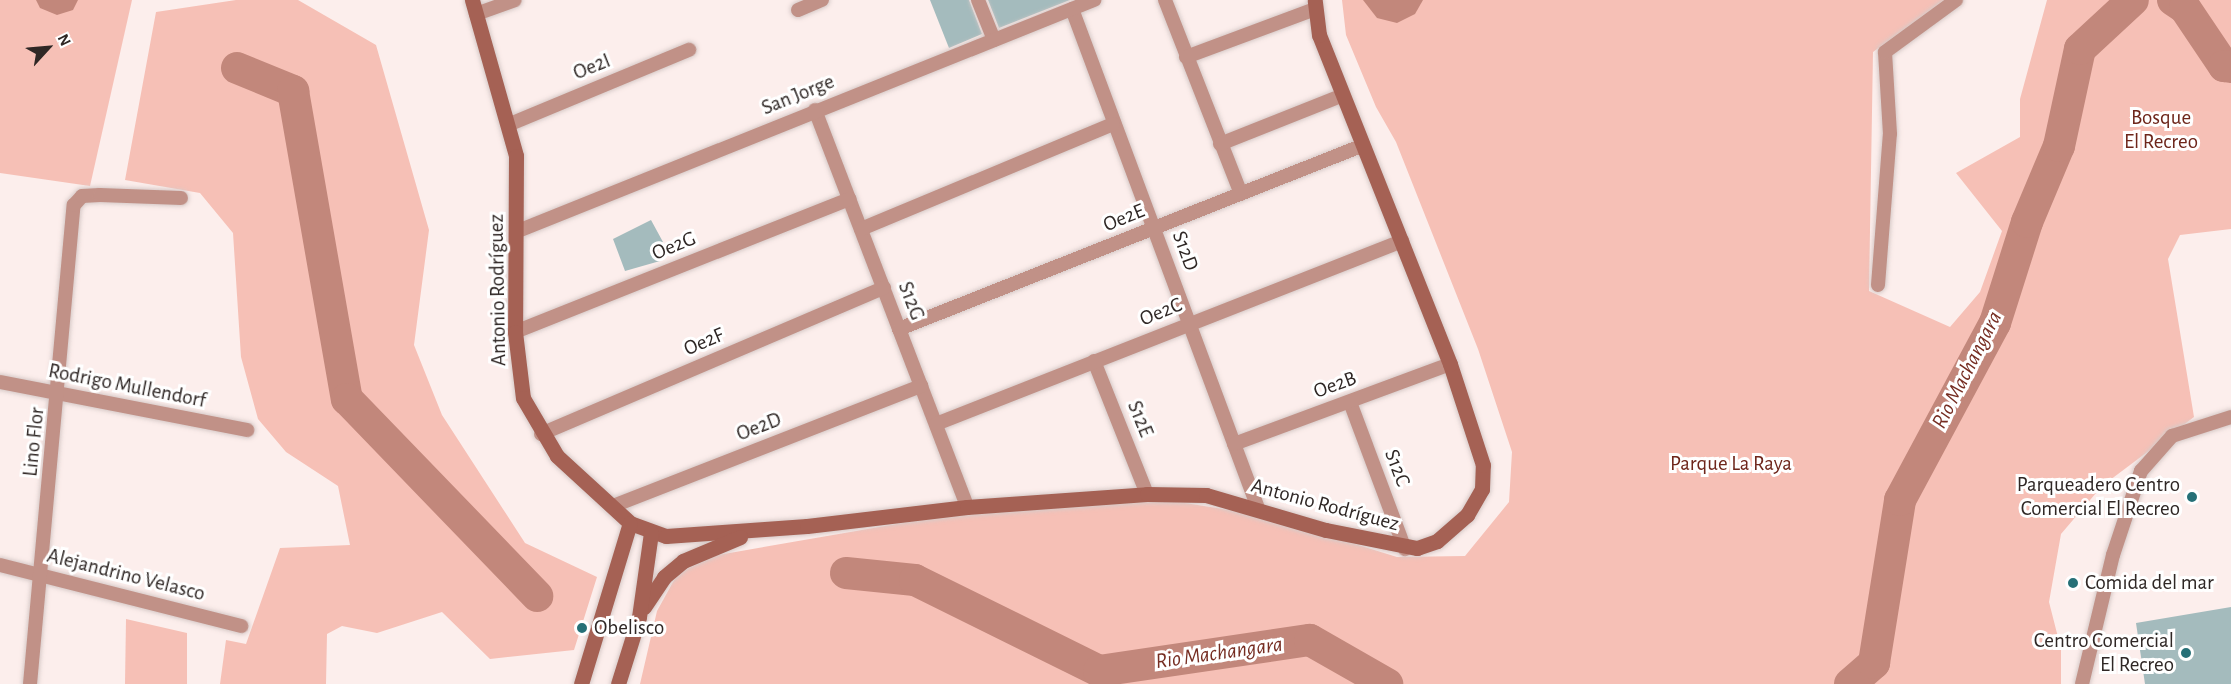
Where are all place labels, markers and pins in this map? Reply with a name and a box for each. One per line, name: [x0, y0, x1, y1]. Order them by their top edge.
place label: Parqueadero Centro Comercial El Recreo: [2017, 472, 2180, 522]
marker: Parqueadero Centro Comercial El Recreo: [2185, 490, 2199, 504]
place label: Comida del mar: [2085, 570, 2214, 596]
marker: Comida del mar: [2066, 576, 2080, 590]
place label: Obelisco: [594, 615, 664, 641]
marker: Obelisco: [575, 621, 589, 635]
place label: Centro Comercial El Recreo: [2034, 628, 2174, 678]
marker: Centro Comercial El Recreo: [2179, 646, 2193, 660]

